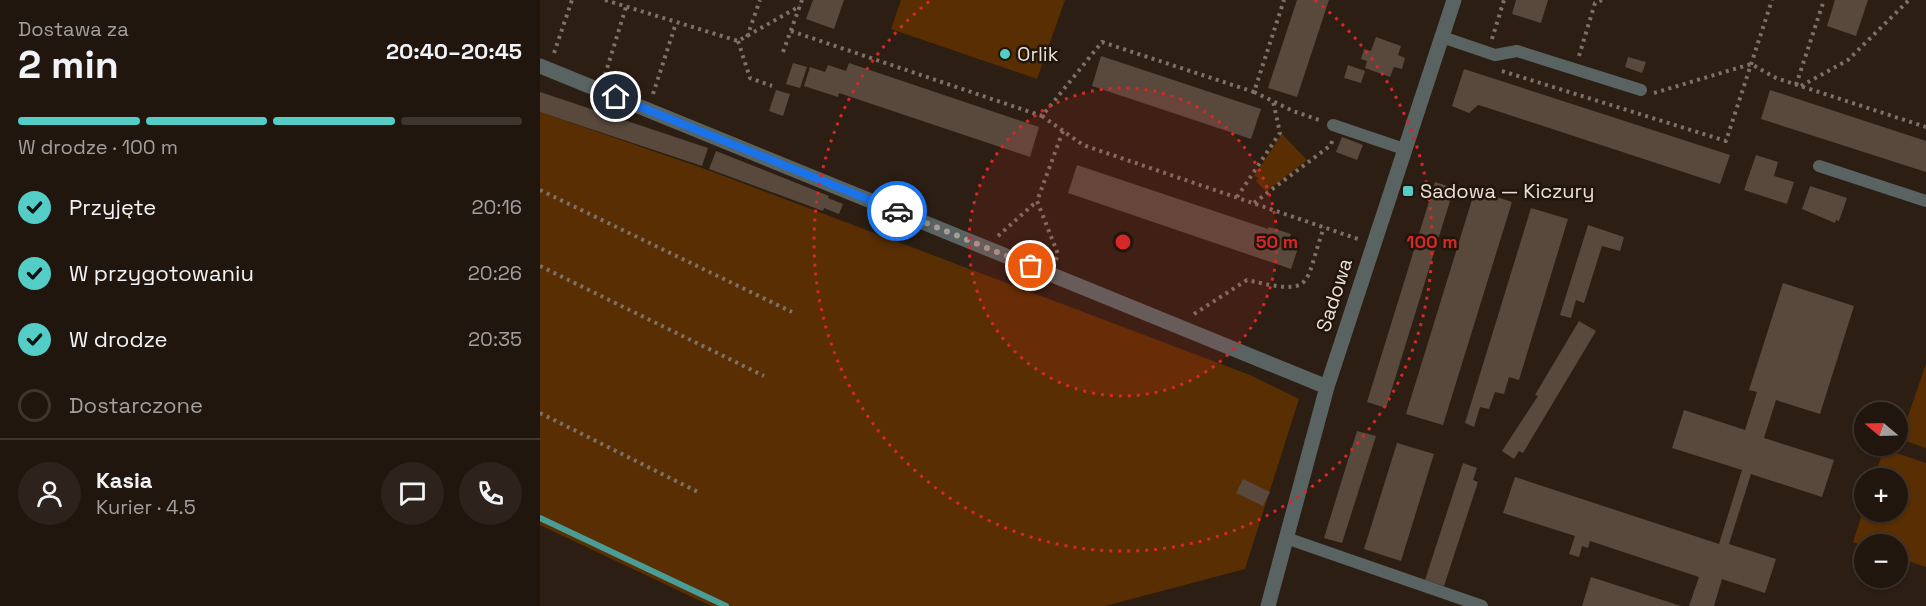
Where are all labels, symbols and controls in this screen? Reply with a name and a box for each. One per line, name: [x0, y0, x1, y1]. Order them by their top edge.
text: Dostawa za: [18, 16, 129, 42]
text: 20:40–20:45: [386, 37, 522, 65]
text: 2 min: [18, 40, 119, 89]
place label: Orlik: [1017, 41, 1059, 67]
marker: Orlik: [998, 47, 1012, 61]
pin: [590, 71, 641, 122]
icon: home: [599, 80, 632, 113]
text: W drodze · 100 m: [18, 134, 178, 160]
place label: Sadowa — Kiczury: [1420, 178, 1594, 204]
courier: [867, 181, 927, 241]
marker: Sadowa — Kiczury: [1401, 184, 1415, 198]
icon: check: [18, 191, 51, 224]
text: Przyjęte: [69, 193, 156, 221]
text: 20:16: [471, 194, 522, 220]
icon: car: [881, 195, 914, 228]
text: 50 m: [1256, 230, 1298, 253]
text: 100 m: [1406, 230, 1458, 253]
centre of rings: [1113, 232, 1133, 252]
pin: [1005, 240, 1056, 291]
icon: bag: [1014, 249, 1047, 282]
street label: Sadowa: [1310, 255, 1358, 335]
icon: check: [18, 257, 51, 290]
text: W przygotowaniu: [69, 259, 254, 287]
text: 20:26: [468, 260, 522, 286]
icon: check: [18, 323, 51, 356]
text: W drodze: [69, 325, 168, 353]
text: 20:35: [468, 326, 522, 352]
text: Dostarczone: [69, 391, 203, 419]
north arrow: [1854, 402, 1908, 456]
map controls: [1854, 402, 1908, 588]
button: person: [18, 462, 81, 525]
button: chat: [381, 462, 444, 525]
button: phone: [459, 462, 522, 525]
text: Kasia: [96, 466, 153, 494]
button: +: [1854, 468, 1908, 522]
text: Kurier · 4.5: [96, 494, 196, 520]
button: −: [1854, 534, 1908, 588]

